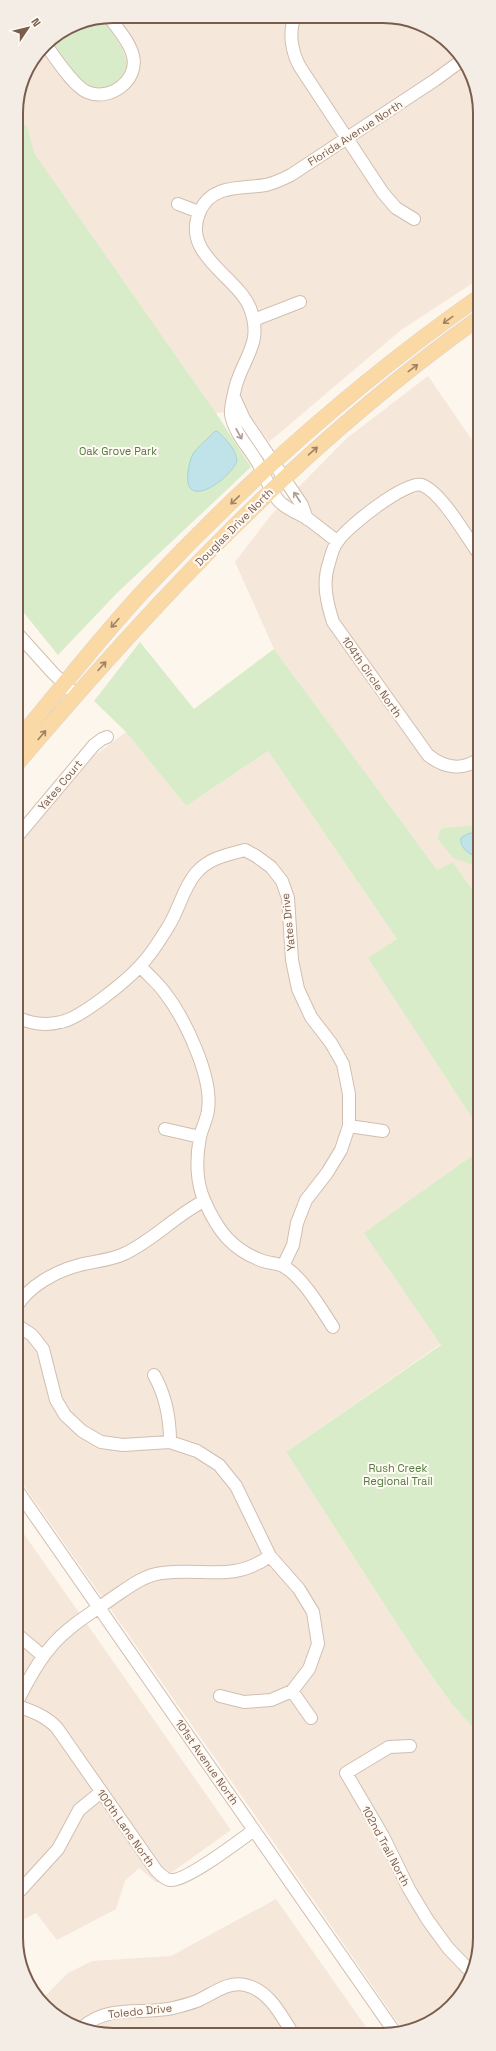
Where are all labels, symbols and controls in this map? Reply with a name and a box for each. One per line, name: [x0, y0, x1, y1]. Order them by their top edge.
north arrow: [8, 8, 48, 48]
text: N: [28, 15, 44, 29]
street label: Florida Avenue North: [305, 97, 405, 169]
one-way arrow: [442, 316, 453, 324]
one-way arrow: [407, 363, 418, 372]
one-way arrow: [235, 428, 243, 440]
park label: Oak Grove Park: [79, 444, 157, 458]
one-way arrow: [308, 446, 318, 455]
street label: Douglas Drive North: [192, 485, 276, 569]
one-way arrow: [293, 492, 301, 503]
one-way arrow: [230, 495, 240, 504]
one-way arrow: [111, 617, 120, 627]
street label: 104th Circle North: [339, 634, 405, 720]
one-way arrow: [97, 661, 107, 671]
one-way arrow: [37, 730, 46, 740]
street label: Yates Court: [35, 757, 85, 813]
street label: Yates Drive: [278, 892, 298, 952]
park label: Rush Creek Regional Trail: [363, 1461, 433, 1488]
street label: 101st Avenue North: [172, 1716, 242, 1808]
street label: 100th Lane North: [94, 1786, 158, 1870]
street label: 102nd Trail North: [359, 1803, 413, 1889]
street label: Toledo Drive: [107, 2001, 173, 2021]

